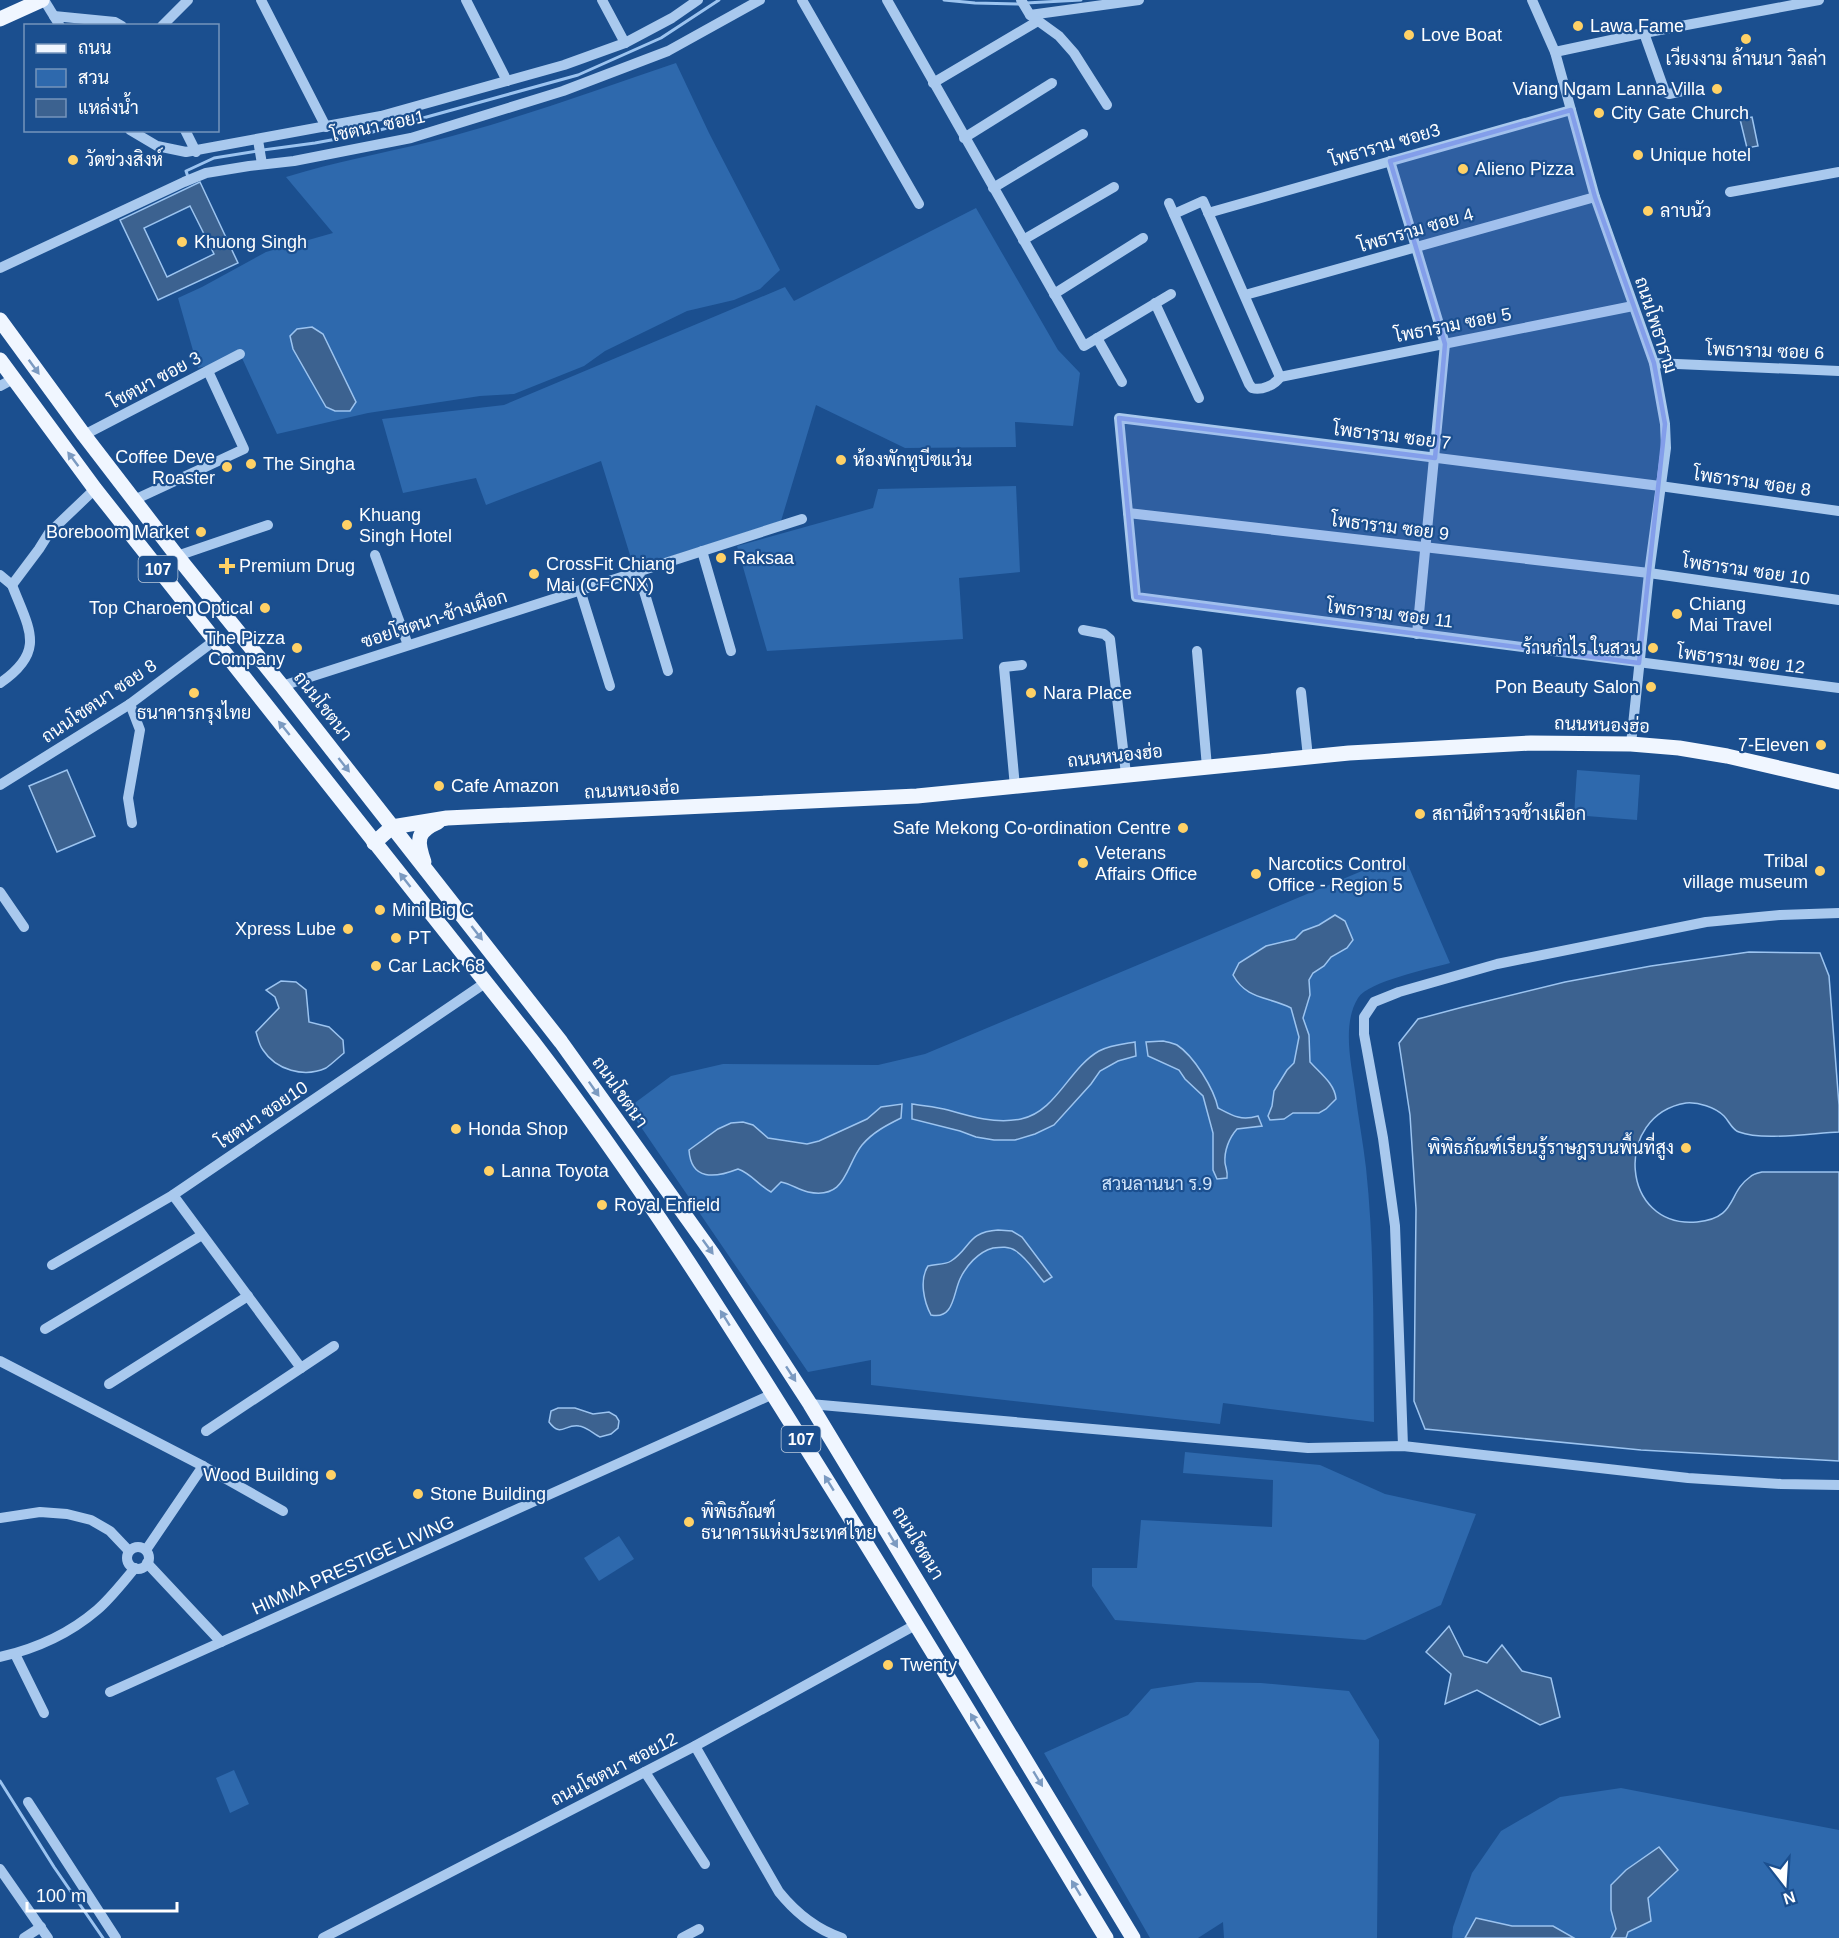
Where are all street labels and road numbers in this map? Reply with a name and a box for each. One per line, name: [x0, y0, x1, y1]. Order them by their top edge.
street label: โชตนา ซอย1: [327, 103, 427, 146]
street label: โพธาราม ซอย3: [1326, 117, 1442, 171]
street label: โพธาราม ซอย 4: [1354, 201, 1476, 256]
street label: ถนนโพธาราม: [1631, 273, 1684, 376]
street label: โพธาราม ซอย 5: [1391, 301, 1513, 346]
street label: โพธาราม ซอย 6: [1704, 336, 1825, 363]
street label: โชตนา ซอย 3: [104, 345, 204, 413]
street label: โพธาราม ซอย 7: [1331, 416, 1453, 453]
street label: โพธาราม ซอย 8: [1691, 461, 1813, 500]
street label: โพธาราม ซอย 9: [1329, 507, 1451, 544]
street label: โพธาราม ซอย 10: [1680, 548, 1812, 589]
road number: 107: [138, 556, 178, 582]
street label: ซอยโชตนา-ช้างเผือก: [358, 583, 510, 652]
street label: โพธาราม ซอย 11: [1325, 593, 1455, 632]
street label: โพธาราม ซอย 12: [1675, 639, 1806, 678]
street label: ถนนโชตนา ซอย 8: [36, 653, 160, 747]
street label: ถนนโชตนา: [290, 666, 359, 745]
street label: ถนนหนองฮ่อ: [1554, 711, 1650, 737]
street label: ถนนหนองฮ่อ: [1066, 739, 1164, 771]
street label: ถนนหนองฮ่อ: [584, 776, 680, 802]
street label: ถนนโชตนา: [588, 1051, 654, 1131]
street label: โชตนา ซอย10: [210, 1075, 311, 1153]
road number: 107: [782, 1426, 820, 1452]
street label: ถนนโชตนา: [888, 1501, 950, 1583]
street label: HIMMA PRESTIGE LIVING: [249, 1511, 457, 1619]
street label: ถนนโชตนา ซอย12: [546, 1726, 681, 1810]

